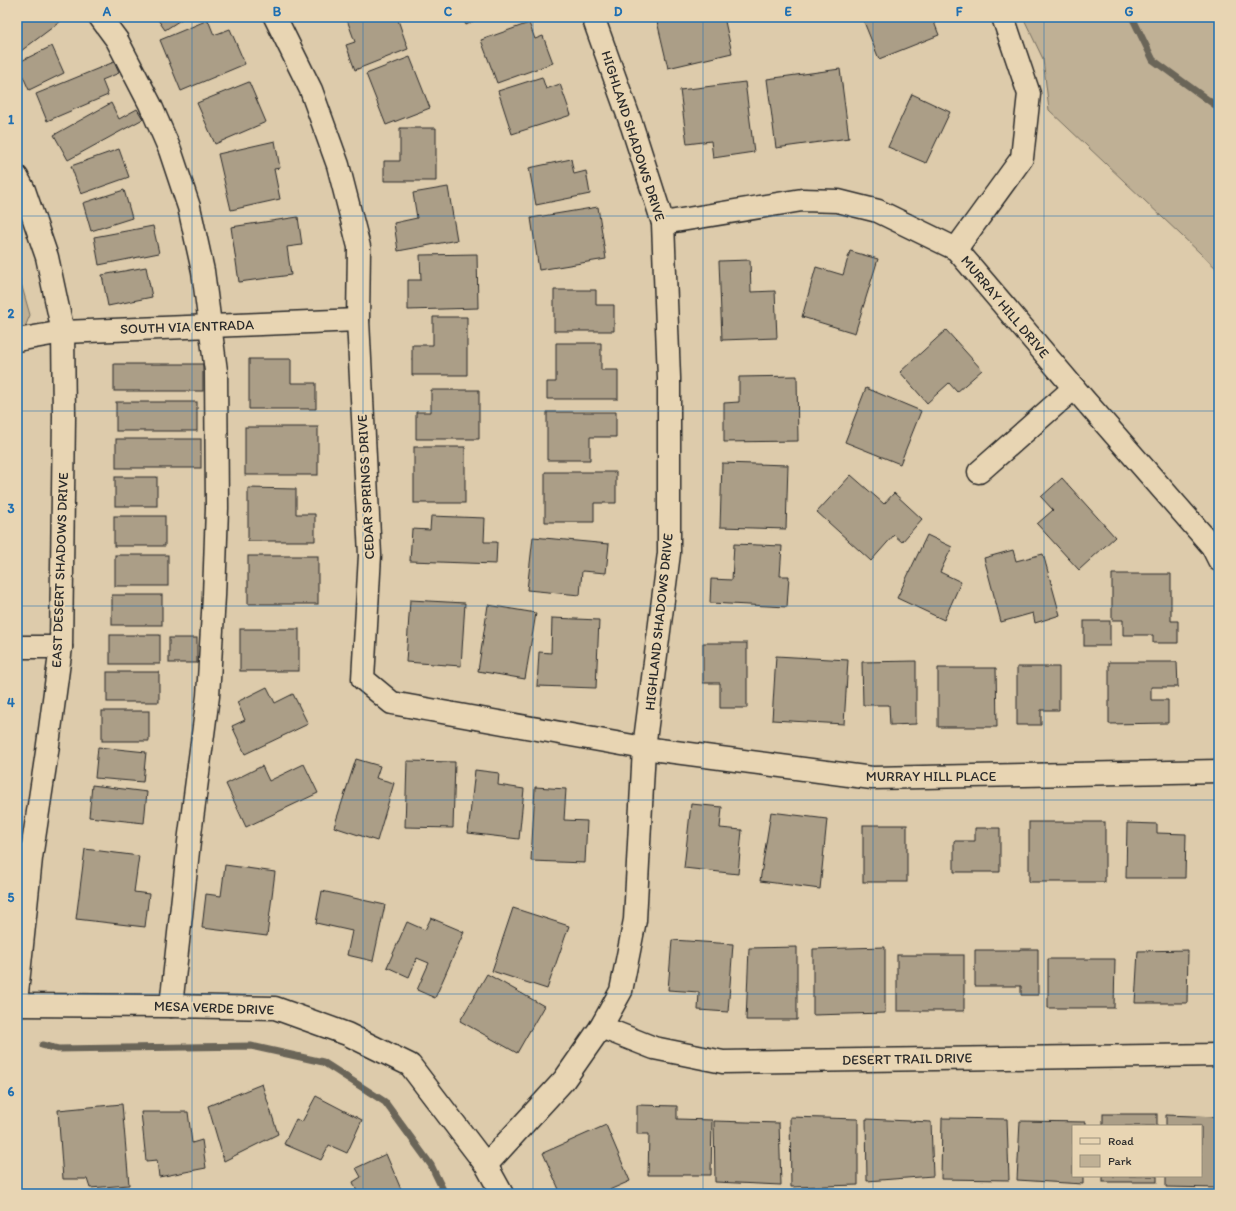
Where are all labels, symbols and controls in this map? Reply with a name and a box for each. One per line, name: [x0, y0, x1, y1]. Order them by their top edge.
text: A: [102, 4, 112, 19]
text: B: [273, 4, 282, 19]
text: C: [444, 4, 453, 19]
text: D: [614, 4, 623, 19]
text: E: [784, 4, 792, 19]
text: F: [956, 4, 963, 19]
text: G: [1125, 4, 1134, 19]
street label: HIGHLAND SHADOWS DRIVE: [597, 49, 669, 224]
text: 1: [8, 112, 14, 127]
street label: MURRAY HILL DRIVE: [957, 252, 1053, 362]
text: 2: [8, 306, 15, 321]
street label: SOUTH VIA ENTRADA: [120, 316, 254, 338]
street label: CEDAR SPRINGS DRIVE: [354, 414, 378, 560]
street label: EAST DESERT SHADOWS DRIVE: [48, 472, 72, 668]
text: 3: [7, 501, 15, 516]
street label: HIGHLAND SHADOWS DRIVE: [641, 532, 677, 712]
text: 4: [7, 695, 15, 710]
street label: MURRAY HILL PLACE: [866, 768, 996, 785]
text: 5: [8, 890, 15, 905]
street label: MESA VERDE DRIVE: [154, 997, 275, 1019]
street label: DESERT TRAIL DRIVE: [842, 1049, 973, 1069]
text: 6: [8, 1084, 15, 1099]
legend: [1072, 1125, 1202, 1177]
text: Road: [1108, 1134, 1134, 1148]
text: Park: [1108, 1154, 1132, 1168]

